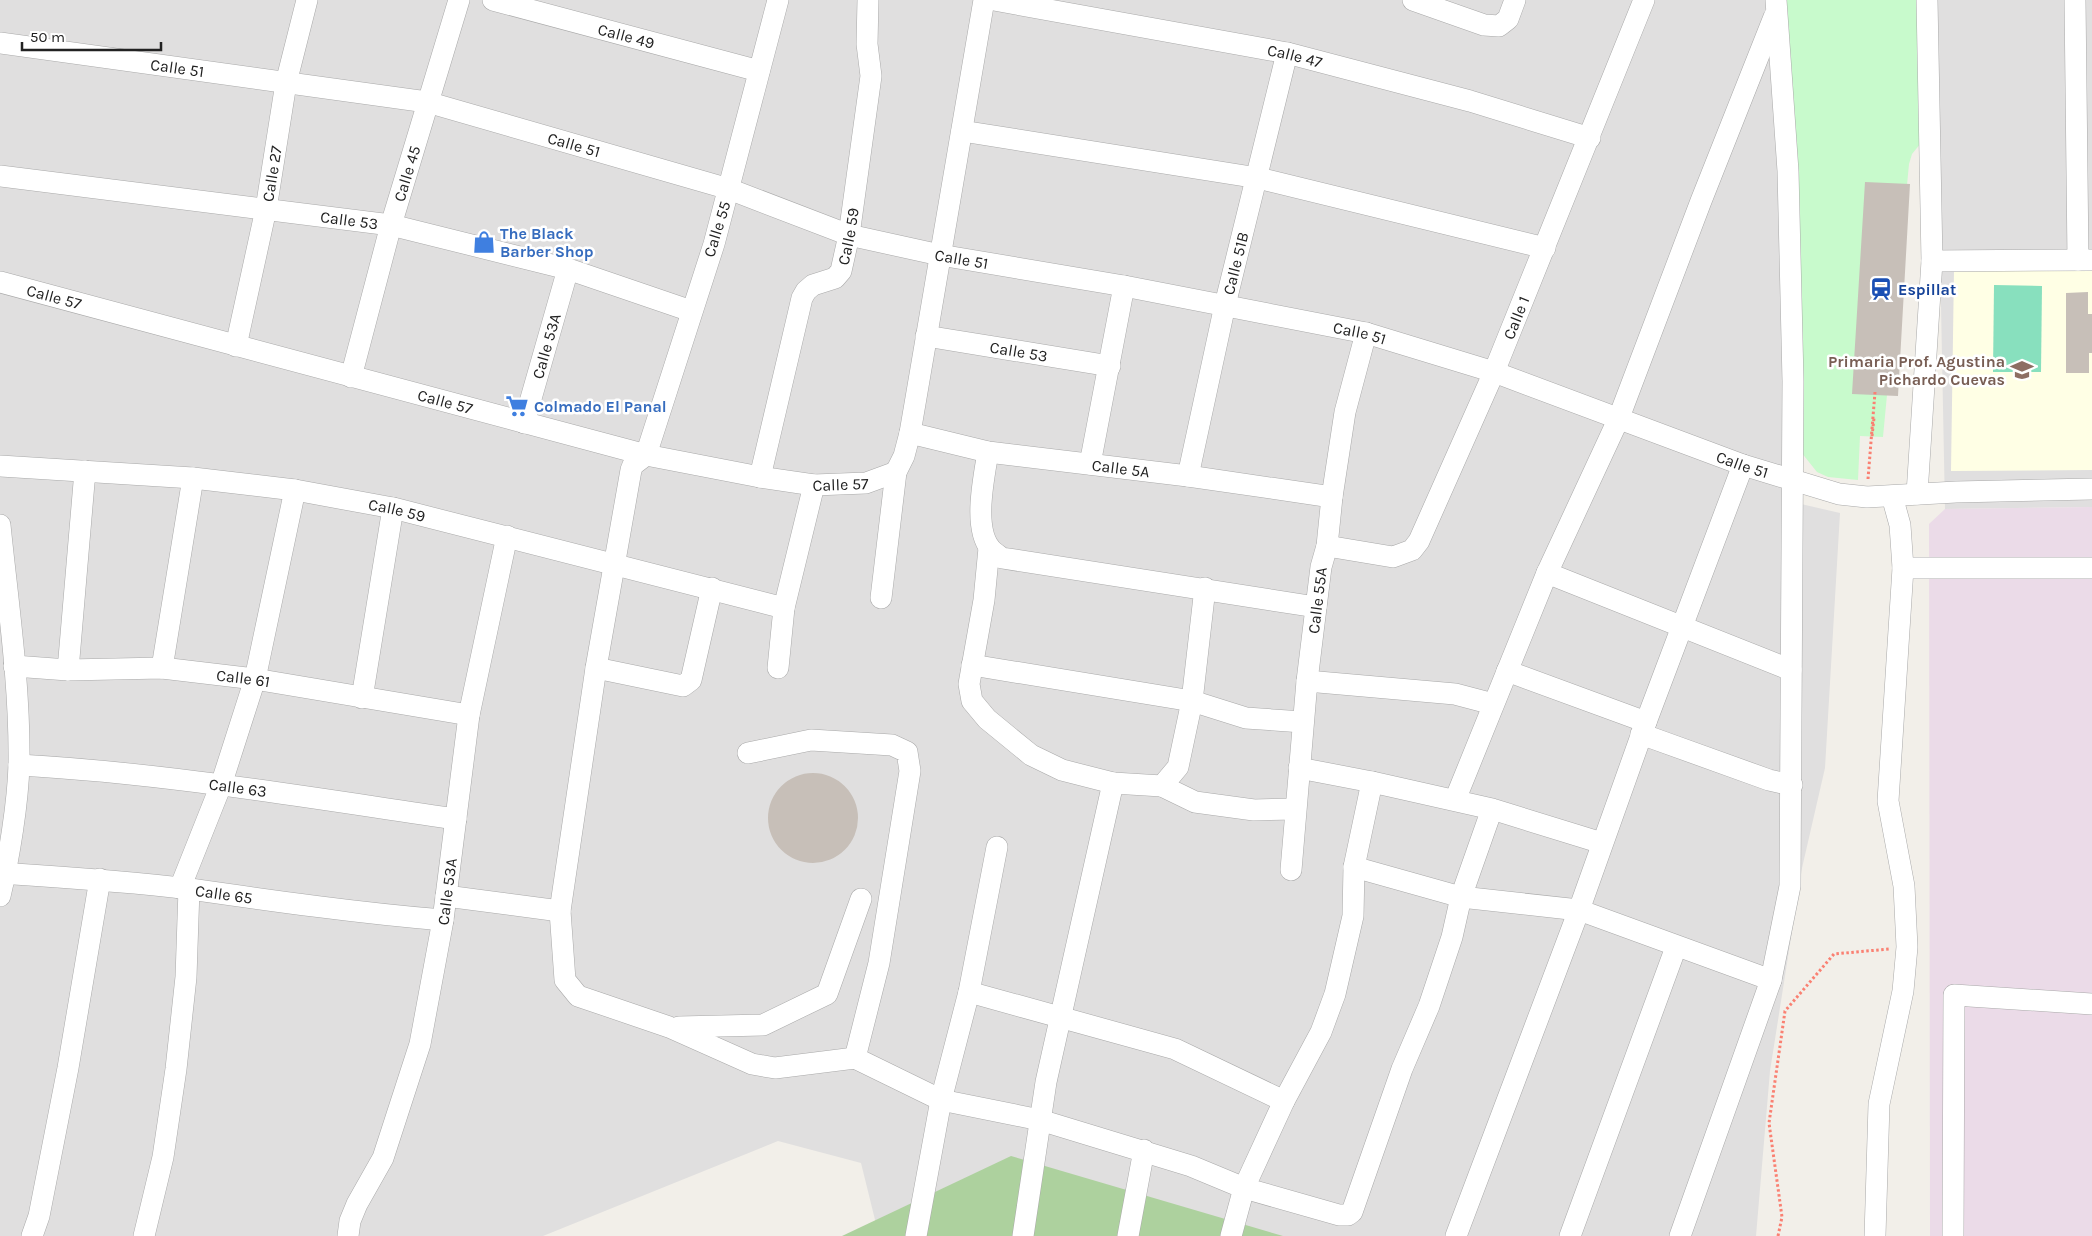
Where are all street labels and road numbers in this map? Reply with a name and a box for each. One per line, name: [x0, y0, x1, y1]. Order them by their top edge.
street label: Calle 49: [596, 19, 657, 52]
street label: Calle 47: [1266, 40, 1325, 72]
street label: Calle 51: [149, 54, 205, 81]
street label: Calle 51: [545, 128, 603, 161]
street label: Calle 45: [389, 143, 424, 204]
street label: Calle 27: [258, 144, 285, 203]
street label: Calle 55: [699, 199, 735, 259]
street label: Calle 59: [833, 206, 862, 267]
street label: Calle 53: [319, 207, 379, 233]
street label: Calle 51B: [1218, 230, 1252, 297]
street label: Calle 51: [933, 245, 990, 273]
street label: Calle 57: [24, 280, 84, 313]
street label: Calle 1: [1499, 293, 1533, 342]
street label: Calle 53A: [528, 311, 564, 381]
street label: Calle 51: [1332, 317, 1389, 348]
street label: Calle 53: [989, 337, 1049, 365]
street label: Calle 57: [416, 385, 475, 418]
street label: Calle 51: [1714, 446, 1771, 482]
street label: Calle 5A: [1091, 455, 1151, 481]
street label: Calle 57: [812, 473, 869, 495]
street label: Calle 59: [367, 494, 428, 525]
street label: Calle 55A: [1303, 566, 1330, 635]
street label: Calle 61: [215, 665, 272, 691]
street label: Calle 63: [208, 774, 268, 801]
street label: Calle 53A: [433, 857, 460, 927]
street label: Calle 65: [194, 880, 254, 907]

